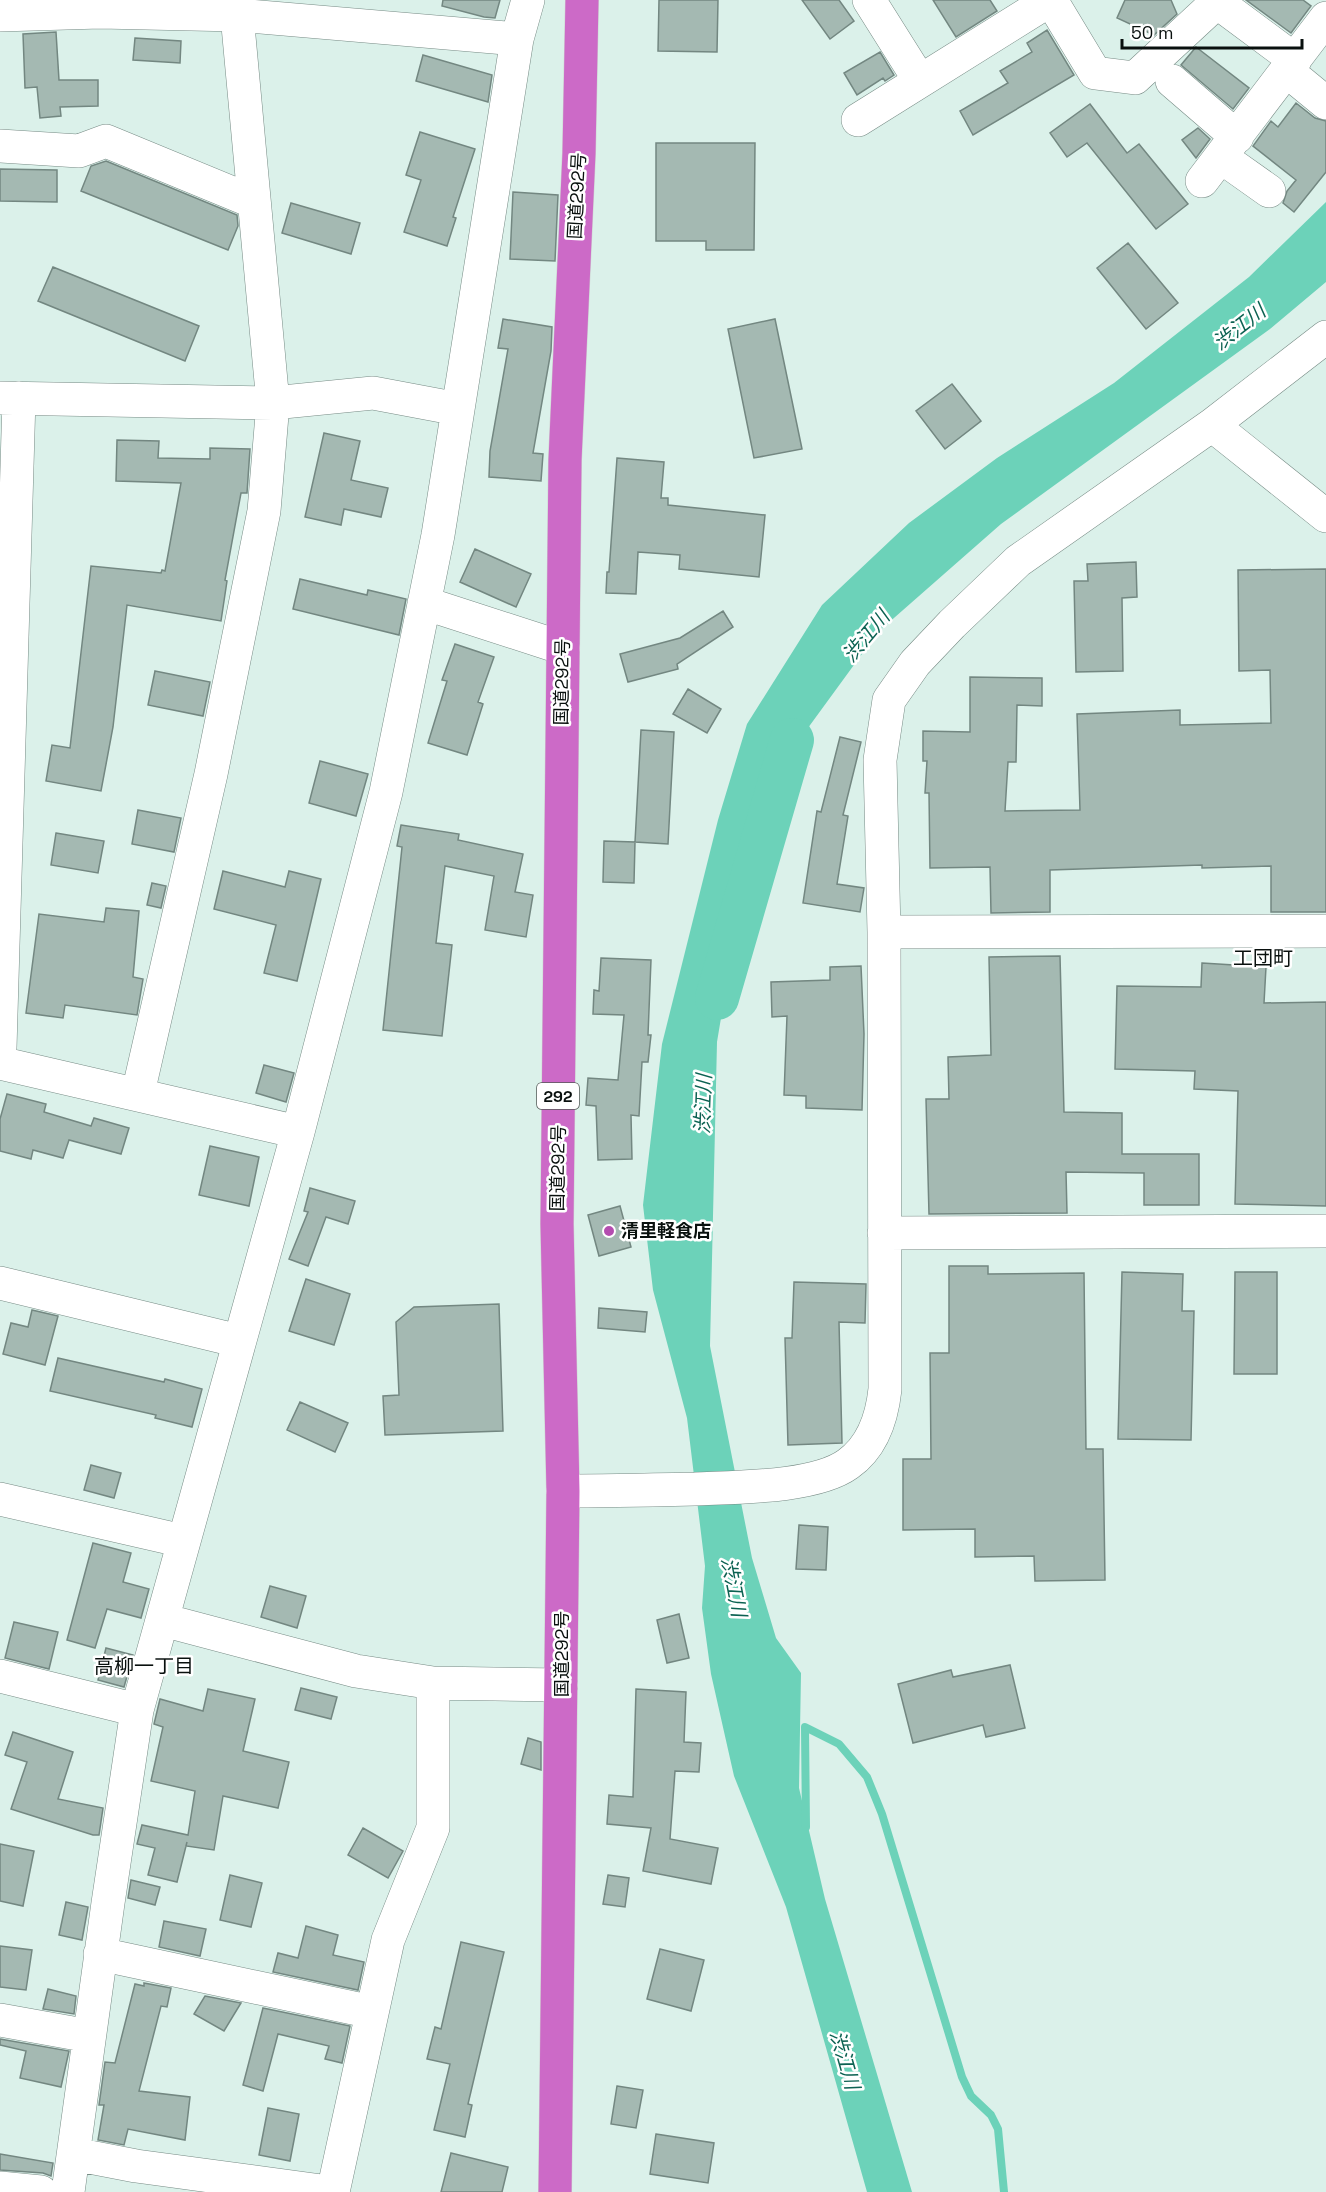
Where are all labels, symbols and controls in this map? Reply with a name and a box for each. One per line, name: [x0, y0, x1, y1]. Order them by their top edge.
scale bar: [1122, 12, 1302, 50]
text: 50 m: [1131, 21, 1173, 44]
street label: 国道292号: [563, 152, 590, 240]
water label: 渋江川: [1207, 297, 1272, 356]
water label: 渋江川: [837, 603, 897, 667]
street label: 国道292号: [549, 638, 574, 726]
district label: 工団町: [1233, 945, 1293, 971]
water label: 渋江川: [689, 1072, 717, 1134]
road number: 292: [537, 1083, 579, 1109]
street label: 国道292号: [545, 1124, 570, 1212]
place label: 清里軽食店: [621, 1219, 711, 1242]
marker: 清里軽食店: [602, 1224, 616, 1238]
water label: 渋江川: [716, 1555, 753, 1621]
street label: 国道292号: [550, 1611, 573, 1697]
district label: 高柳一丁目: [94, 1653, 194, 1679]
water label: 渋江川: [824, 2028, 866, 2094]

